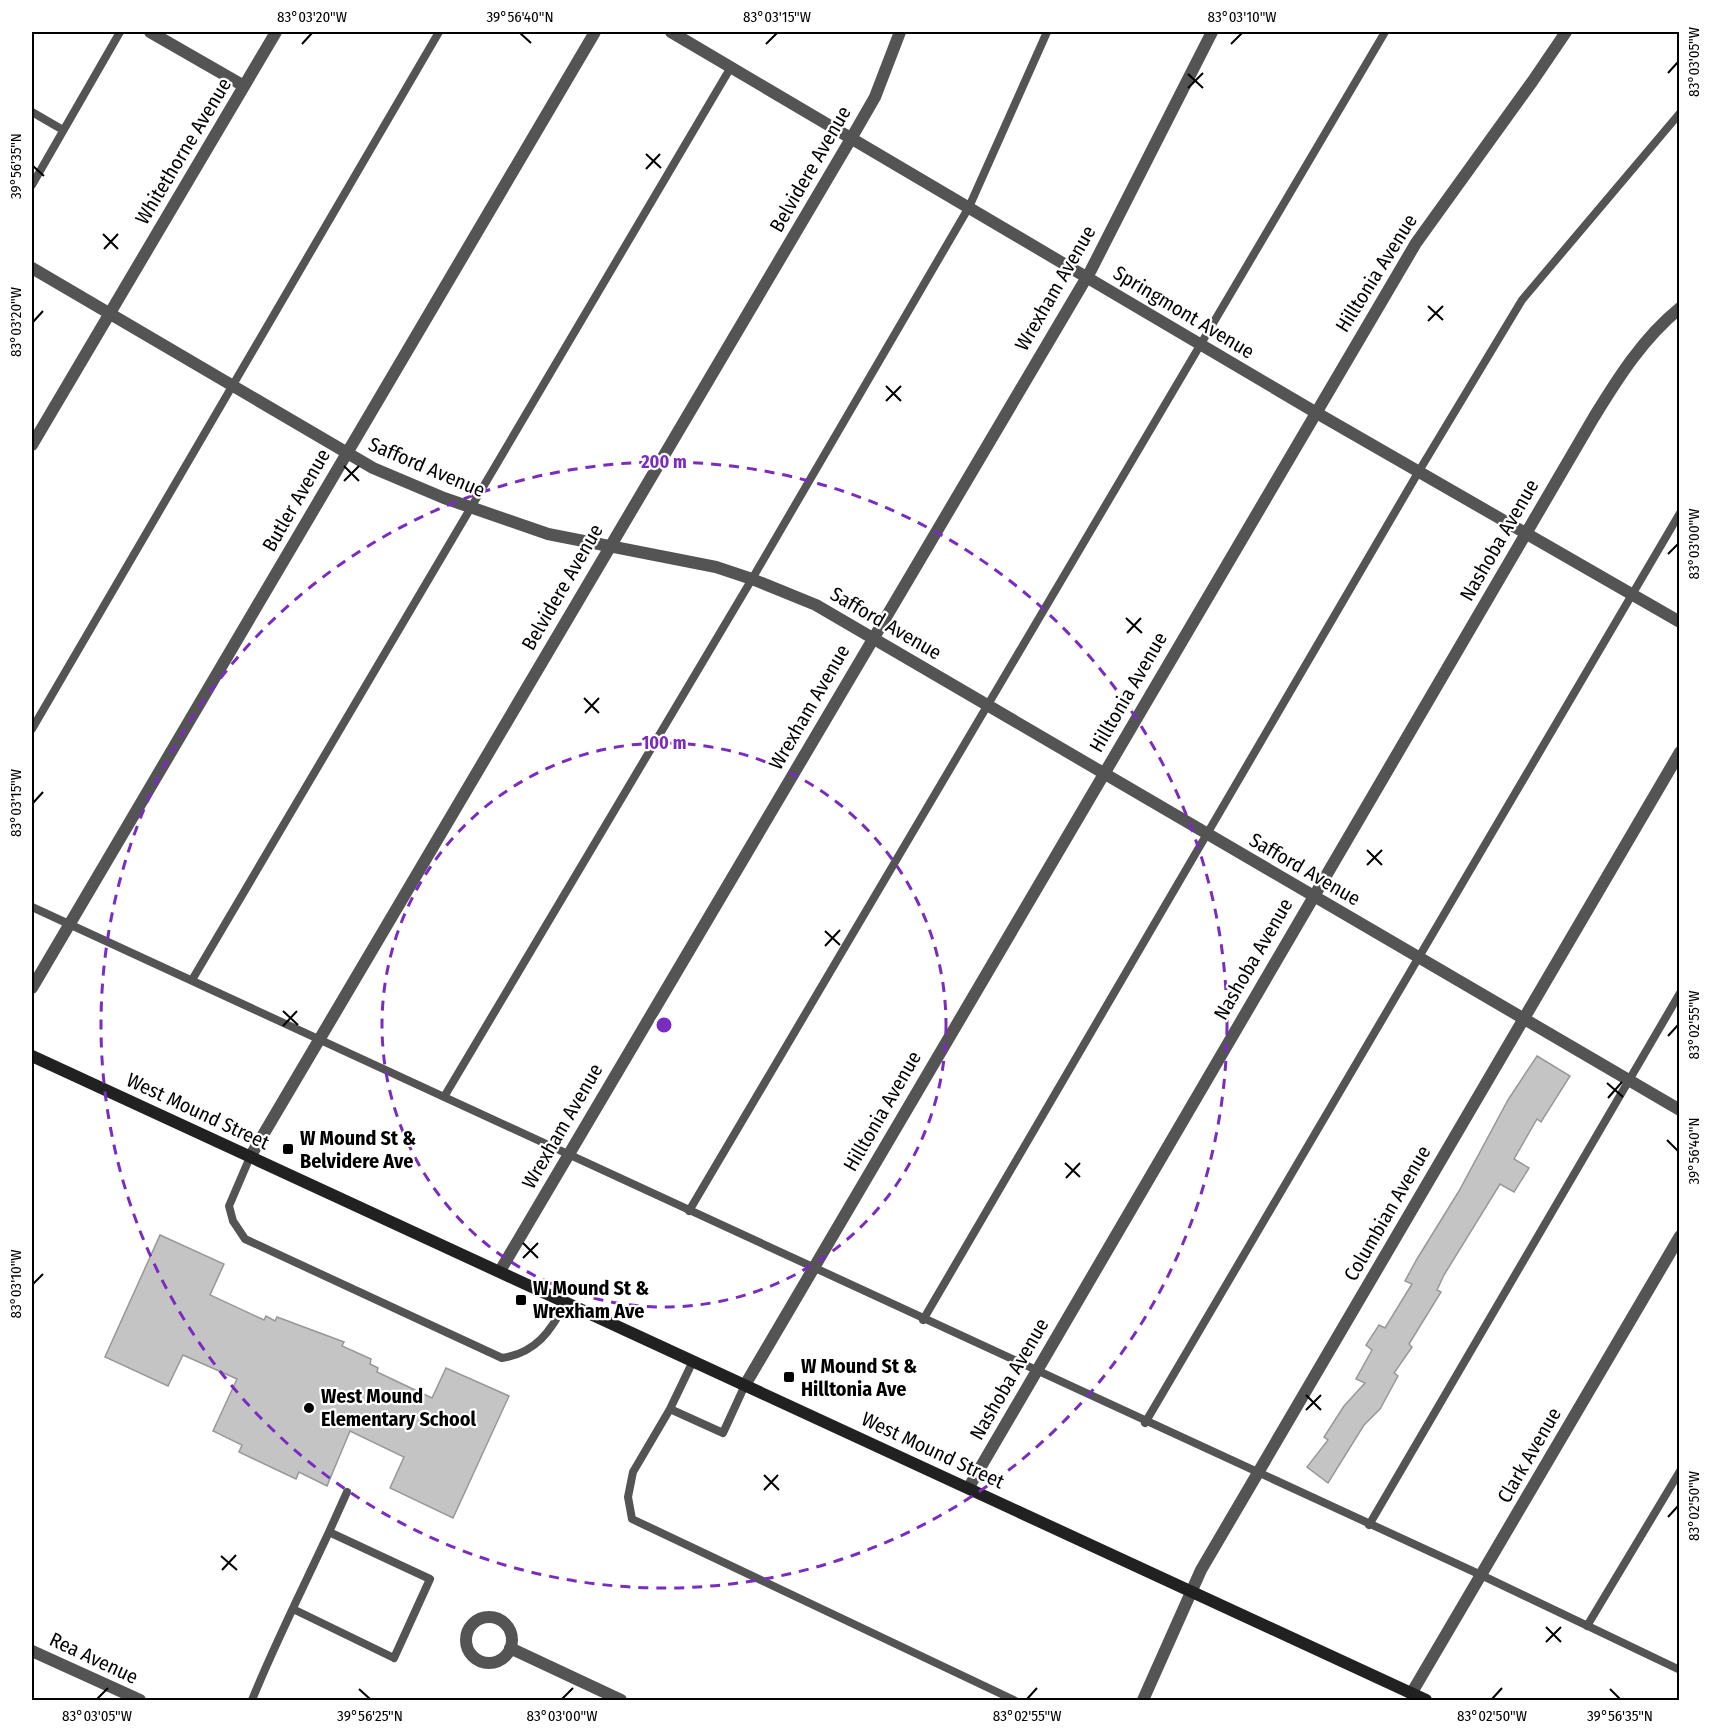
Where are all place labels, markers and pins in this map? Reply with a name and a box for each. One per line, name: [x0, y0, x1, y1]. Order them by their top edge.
centre of rings: [654, 1015, 674, 1035]
place label: W Mound St & Belvidere Ave: [300, 1126, 416, 1173]
marker: W Mound St & Belvidere Ave: [281, 1142, 295, 1156]
place label: W Mound St & Wrexham Ave: [533, 1276, 649, 1323]
marker: W Mound St & Wrexham Ave: [514, 1293, 528, 1307]
place label: W Mound St & Hilltonia Ave: [801, 1354, 917, 1401]
marker: W Mound St & Hilltonia Ave: [782, 1370, 796, 1384]
place label: West Mound Elementary School: [321, 1384, 476, 1431]
marker: West Mound Elementary School: [302, 1401, 316, 1415]

